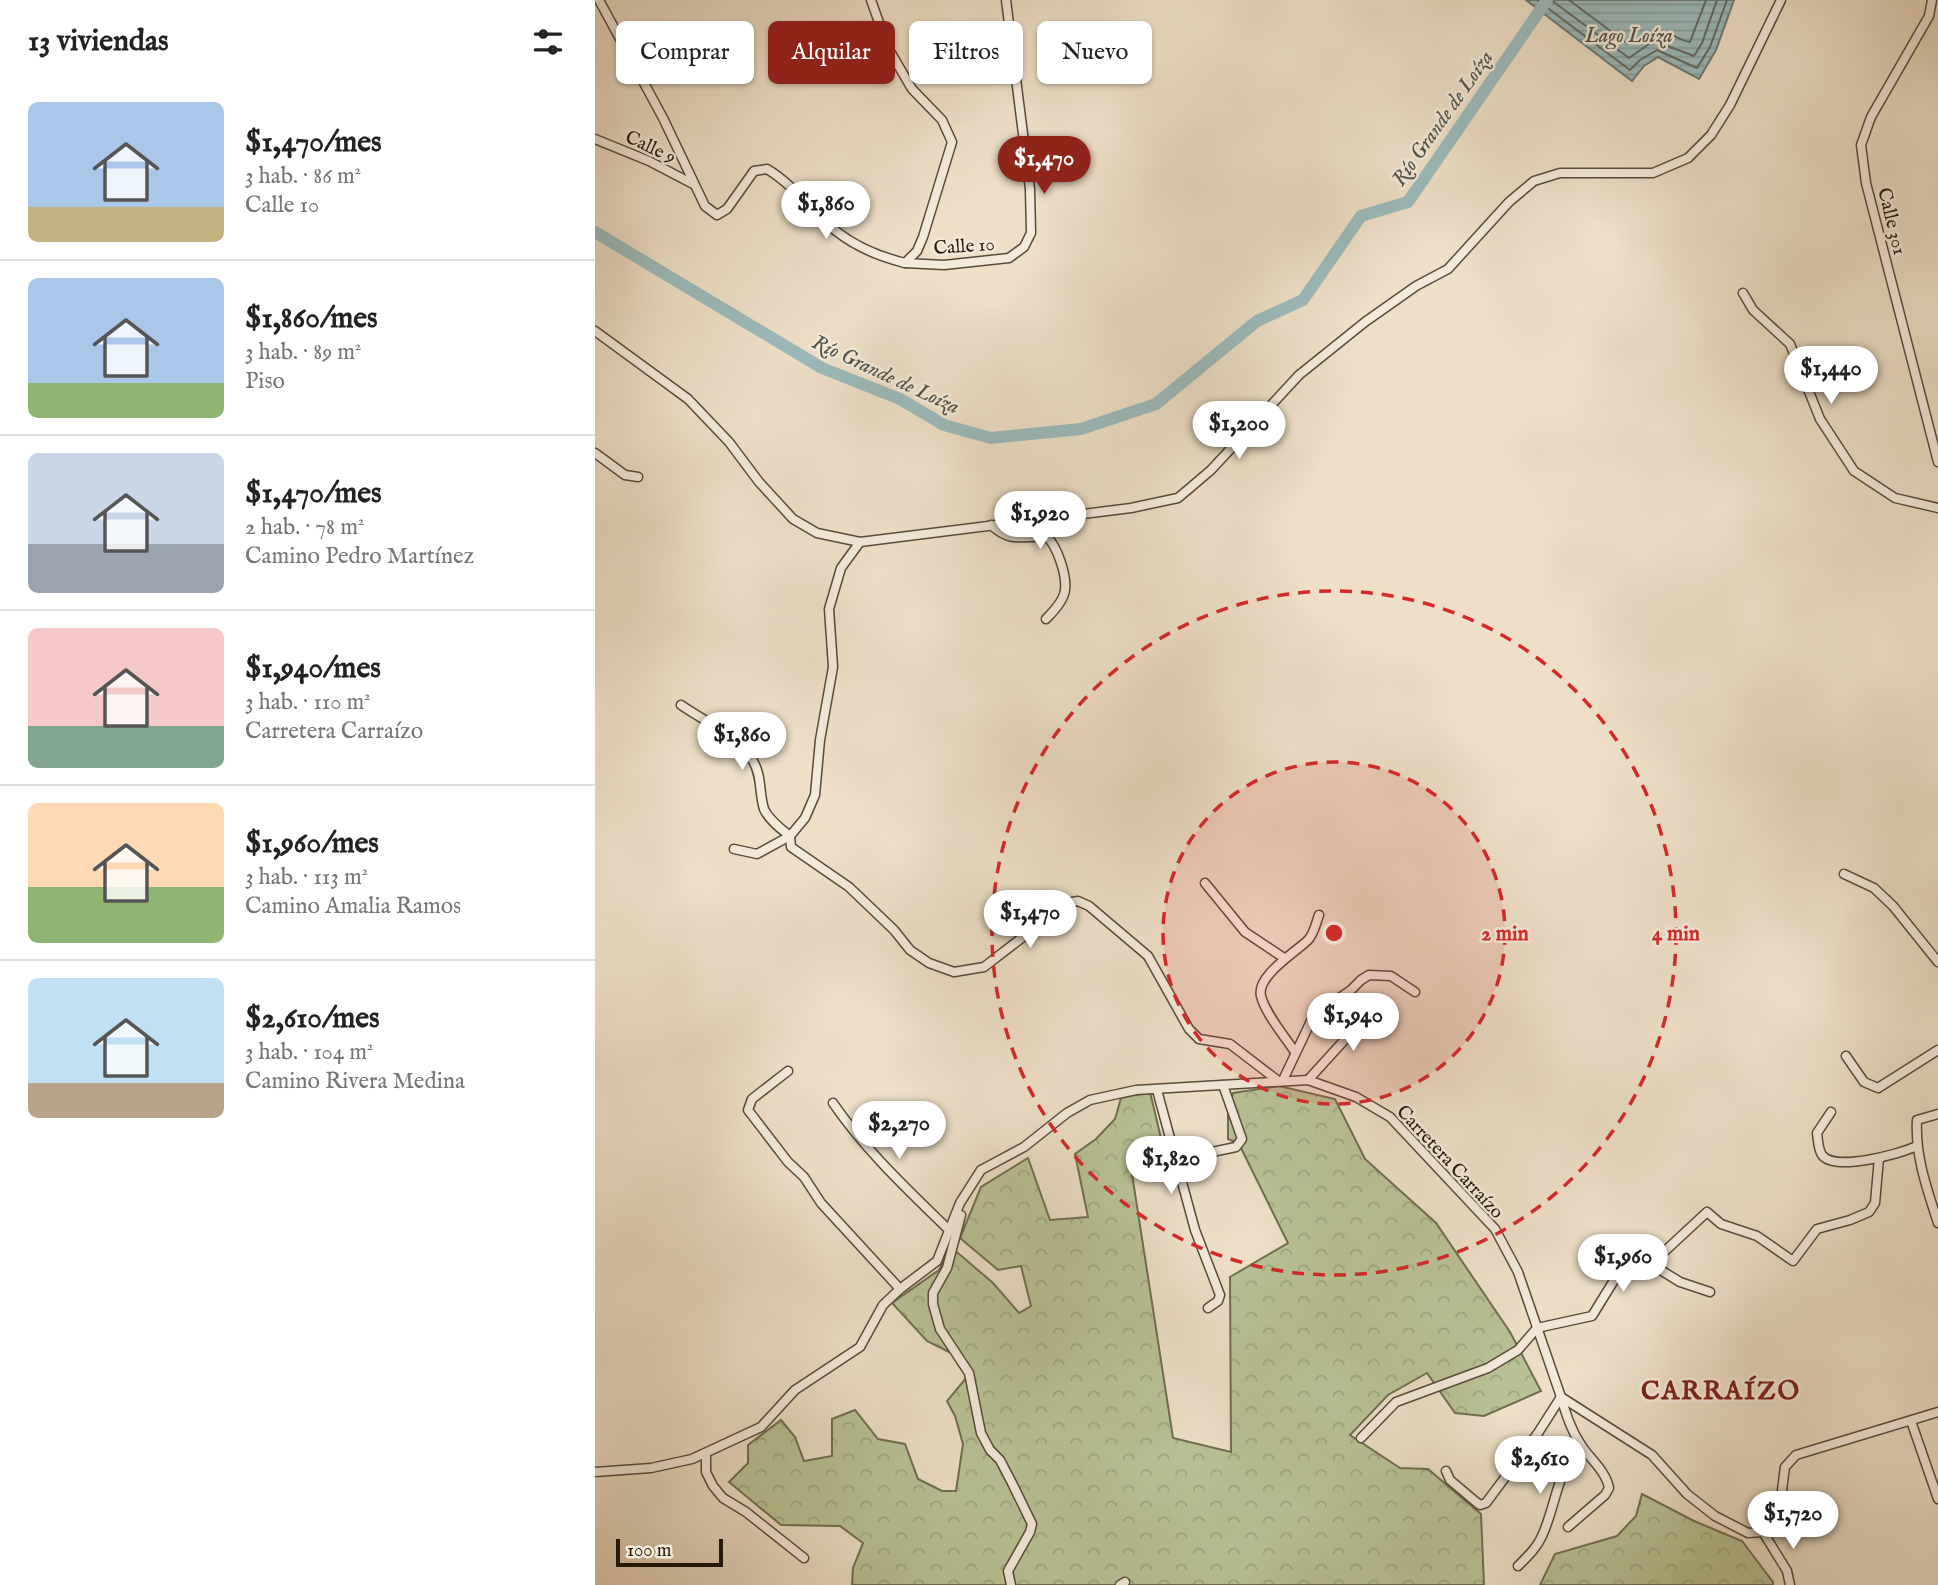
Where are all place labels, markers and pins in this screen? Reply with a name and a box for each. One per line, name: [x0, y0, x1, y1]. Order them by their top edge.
pin: $1,470: [987, 136, 1101, 196]
pin: $1,860: [769, 182, 883, 241]
pin: $1,440: [1774, 346, 1888, 406]
pin: $1,200: [1182, 402, 1296, 461]
pin: $1,920: [983, 491, 1097, 551]
pin: $1,860: [685, 712, 799, 772]
pin: $1,470: [973, 890, 1087, 950]
centre of rings: [1322, 921, 1346, 945]
pin: $1,940: [1296, 993, 1410, 1053]
pin: $2,270: [842, 1102, 956, 1161]
pin: $1,820: [1114, 1136, 1228, 1196]
pin: $1,960: [1566, 1234, 1680, 1294]
pin: $2,610: [1483, 1436, 1597, 1496]
pin: $1,720: [1736, 1492, 1850, 1551]

